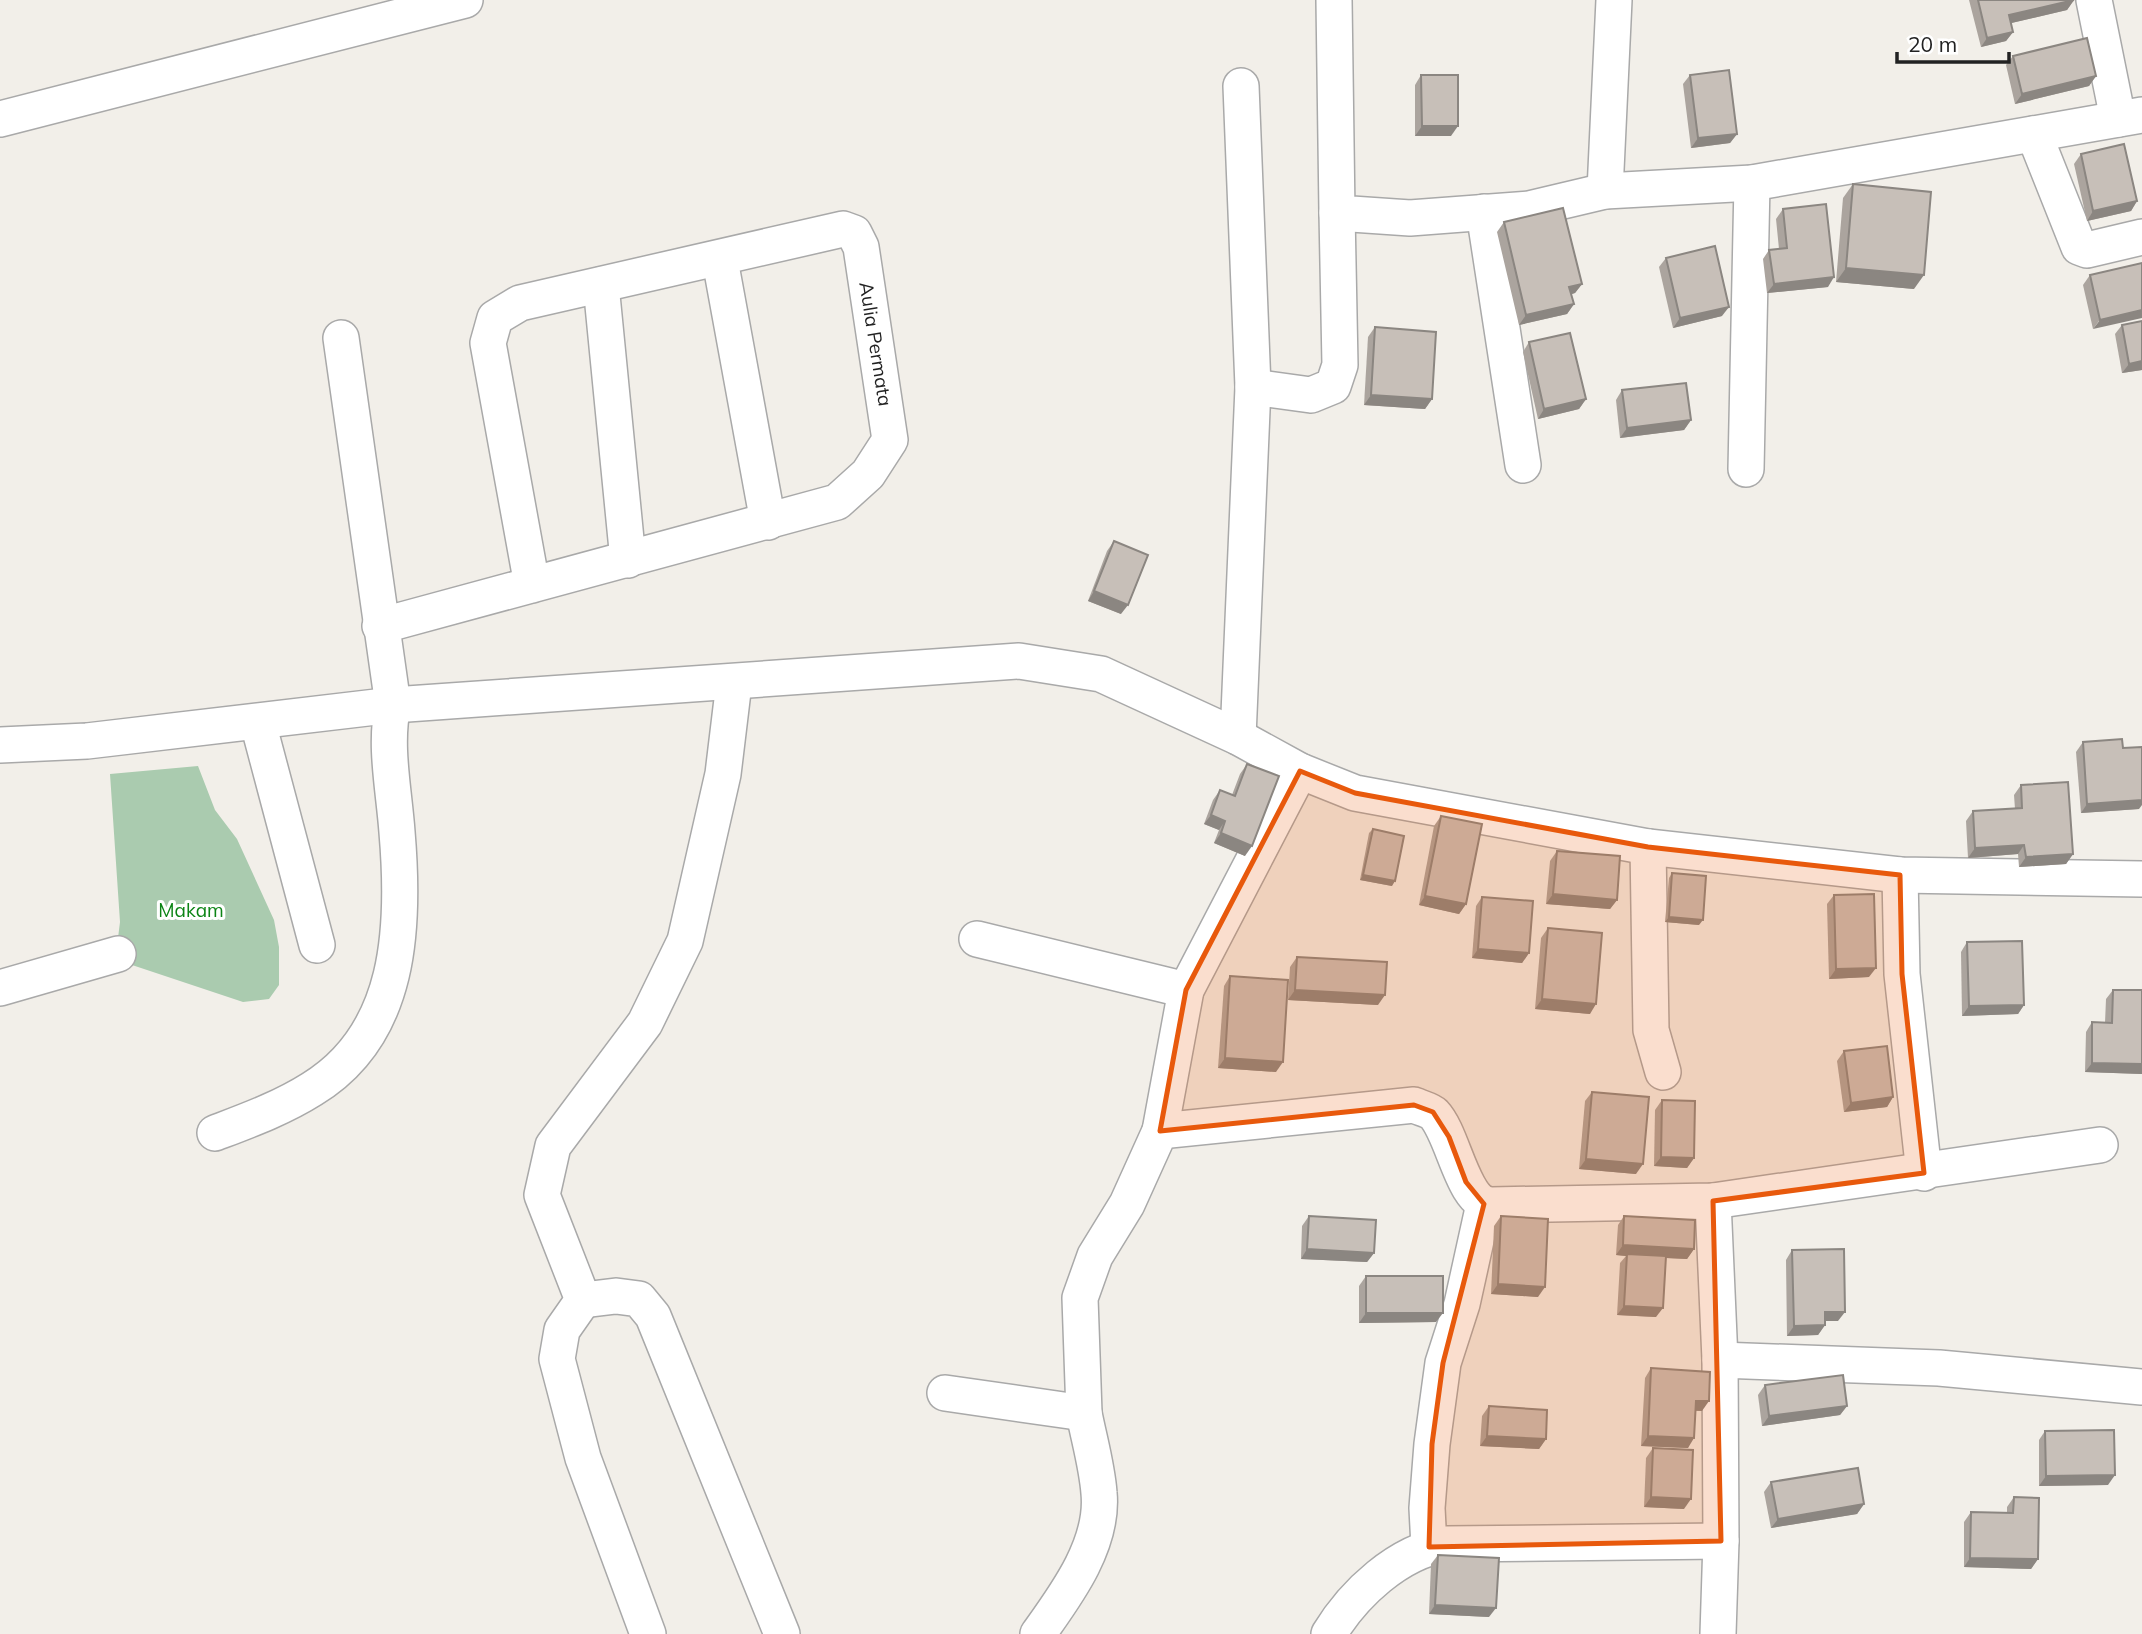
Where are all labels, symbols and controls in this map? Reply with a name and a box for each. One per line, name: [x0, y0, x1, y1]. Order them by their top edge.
scale bar: [1897, 21, 2009, 65]
text: 20 m: [1908, 31, 1957, 57]
street label: Aulia Permata: [854, 280, 898, 408]
park label: Makam: [158, 898, 224, 922]

